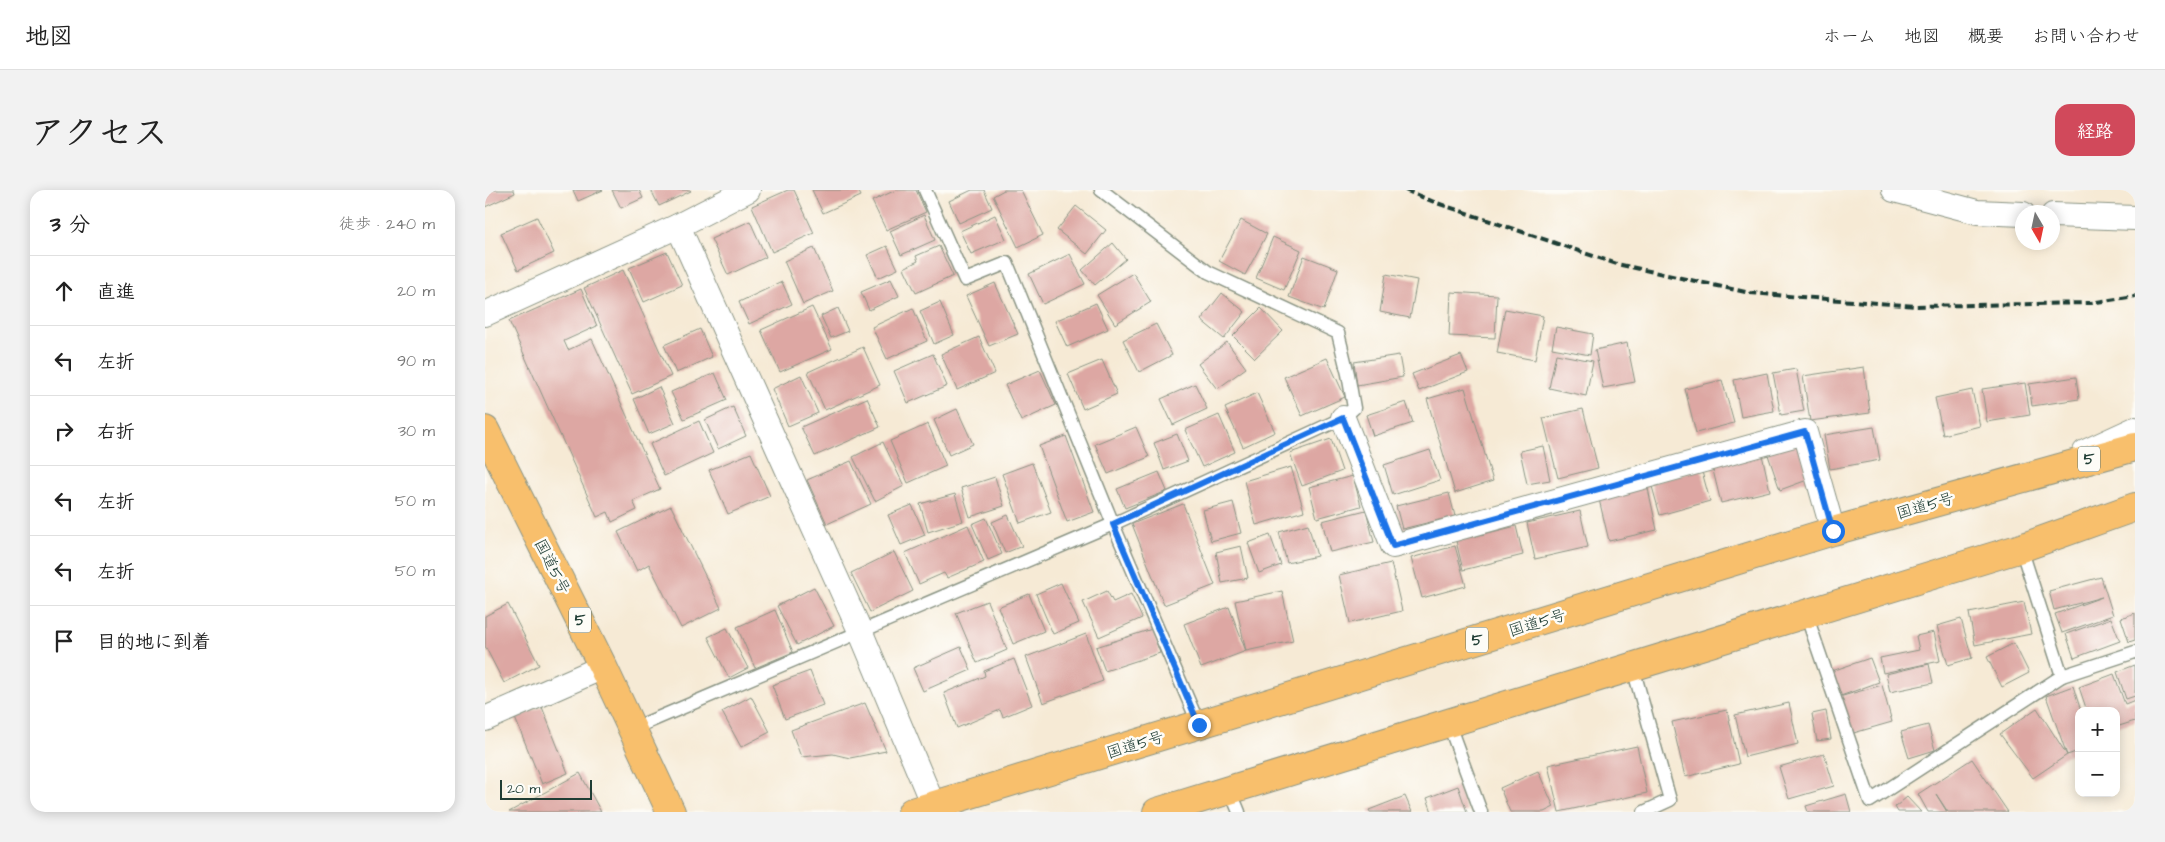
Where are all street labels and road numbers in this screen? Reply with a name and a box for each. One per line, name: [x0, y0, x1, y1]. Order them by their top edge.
road number: 5: [2078, 446, 2100, 472]
street label: 国道5号: [1894, 487, 1957, 525]
street label: 国道5号: [529, 535, 575, 598]
street label: 国道5号: [1506, 604, 1569, 642]
road number: 5: [569, 608, 591, 632]
road number: 5: [1466, 628, 1488, 652]
street label: 国道5号: [1104, 726, 1167, 764]

